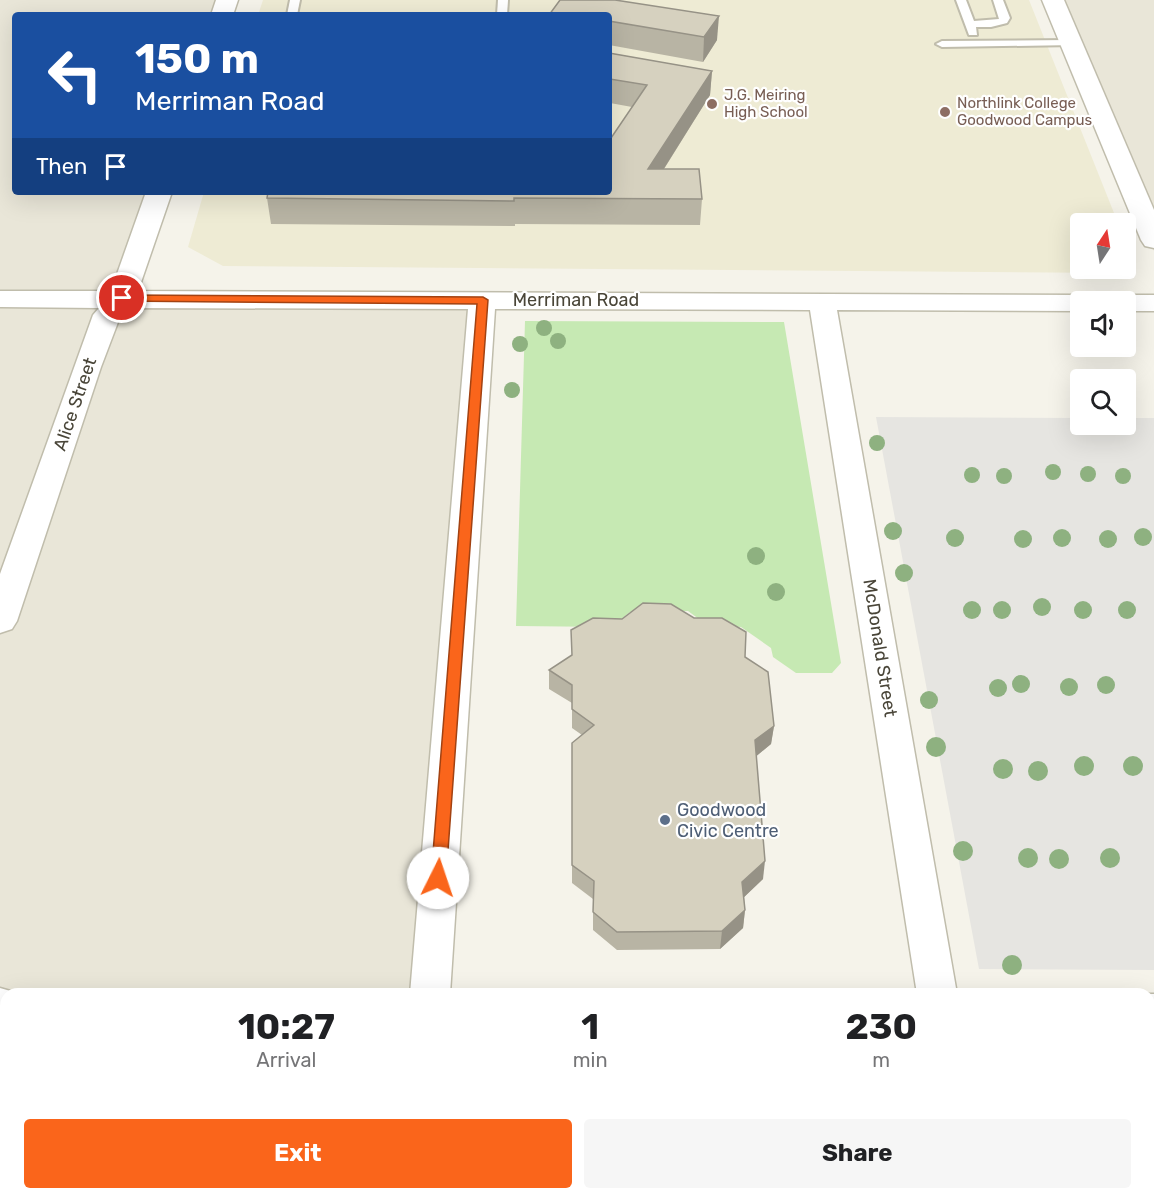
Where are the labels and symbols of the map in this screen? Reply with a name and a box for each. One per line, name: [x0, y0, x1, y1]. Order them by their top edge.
place label: J.G. Meiring High School: [724, 86, 808, 121]
place label: Northlink College Goodwood Campus: [957, 94, 1093, 129]
marker: J.G. Meiring High School: [705, 97, 719, 111]
marker: Northlink College Goodwood Campus: [938, 105, 952, 119]
north arrow: [1070, 213, 1136, 279]
pin: [96, 272, 147, 323]
street label: Merriman Road: [513, 289, 639, 311]
street label: Alice Street: [49, 354, 101, 454]
street label: McDonald Street: [858, 577, 902, 719]
place label: Goodwood Civic Centre: [677, 799, 779, 842]
marker: Goodwood Civic Centre: [658, 813, 672, 827]
position arrow: [406, 846, 470, 910]

